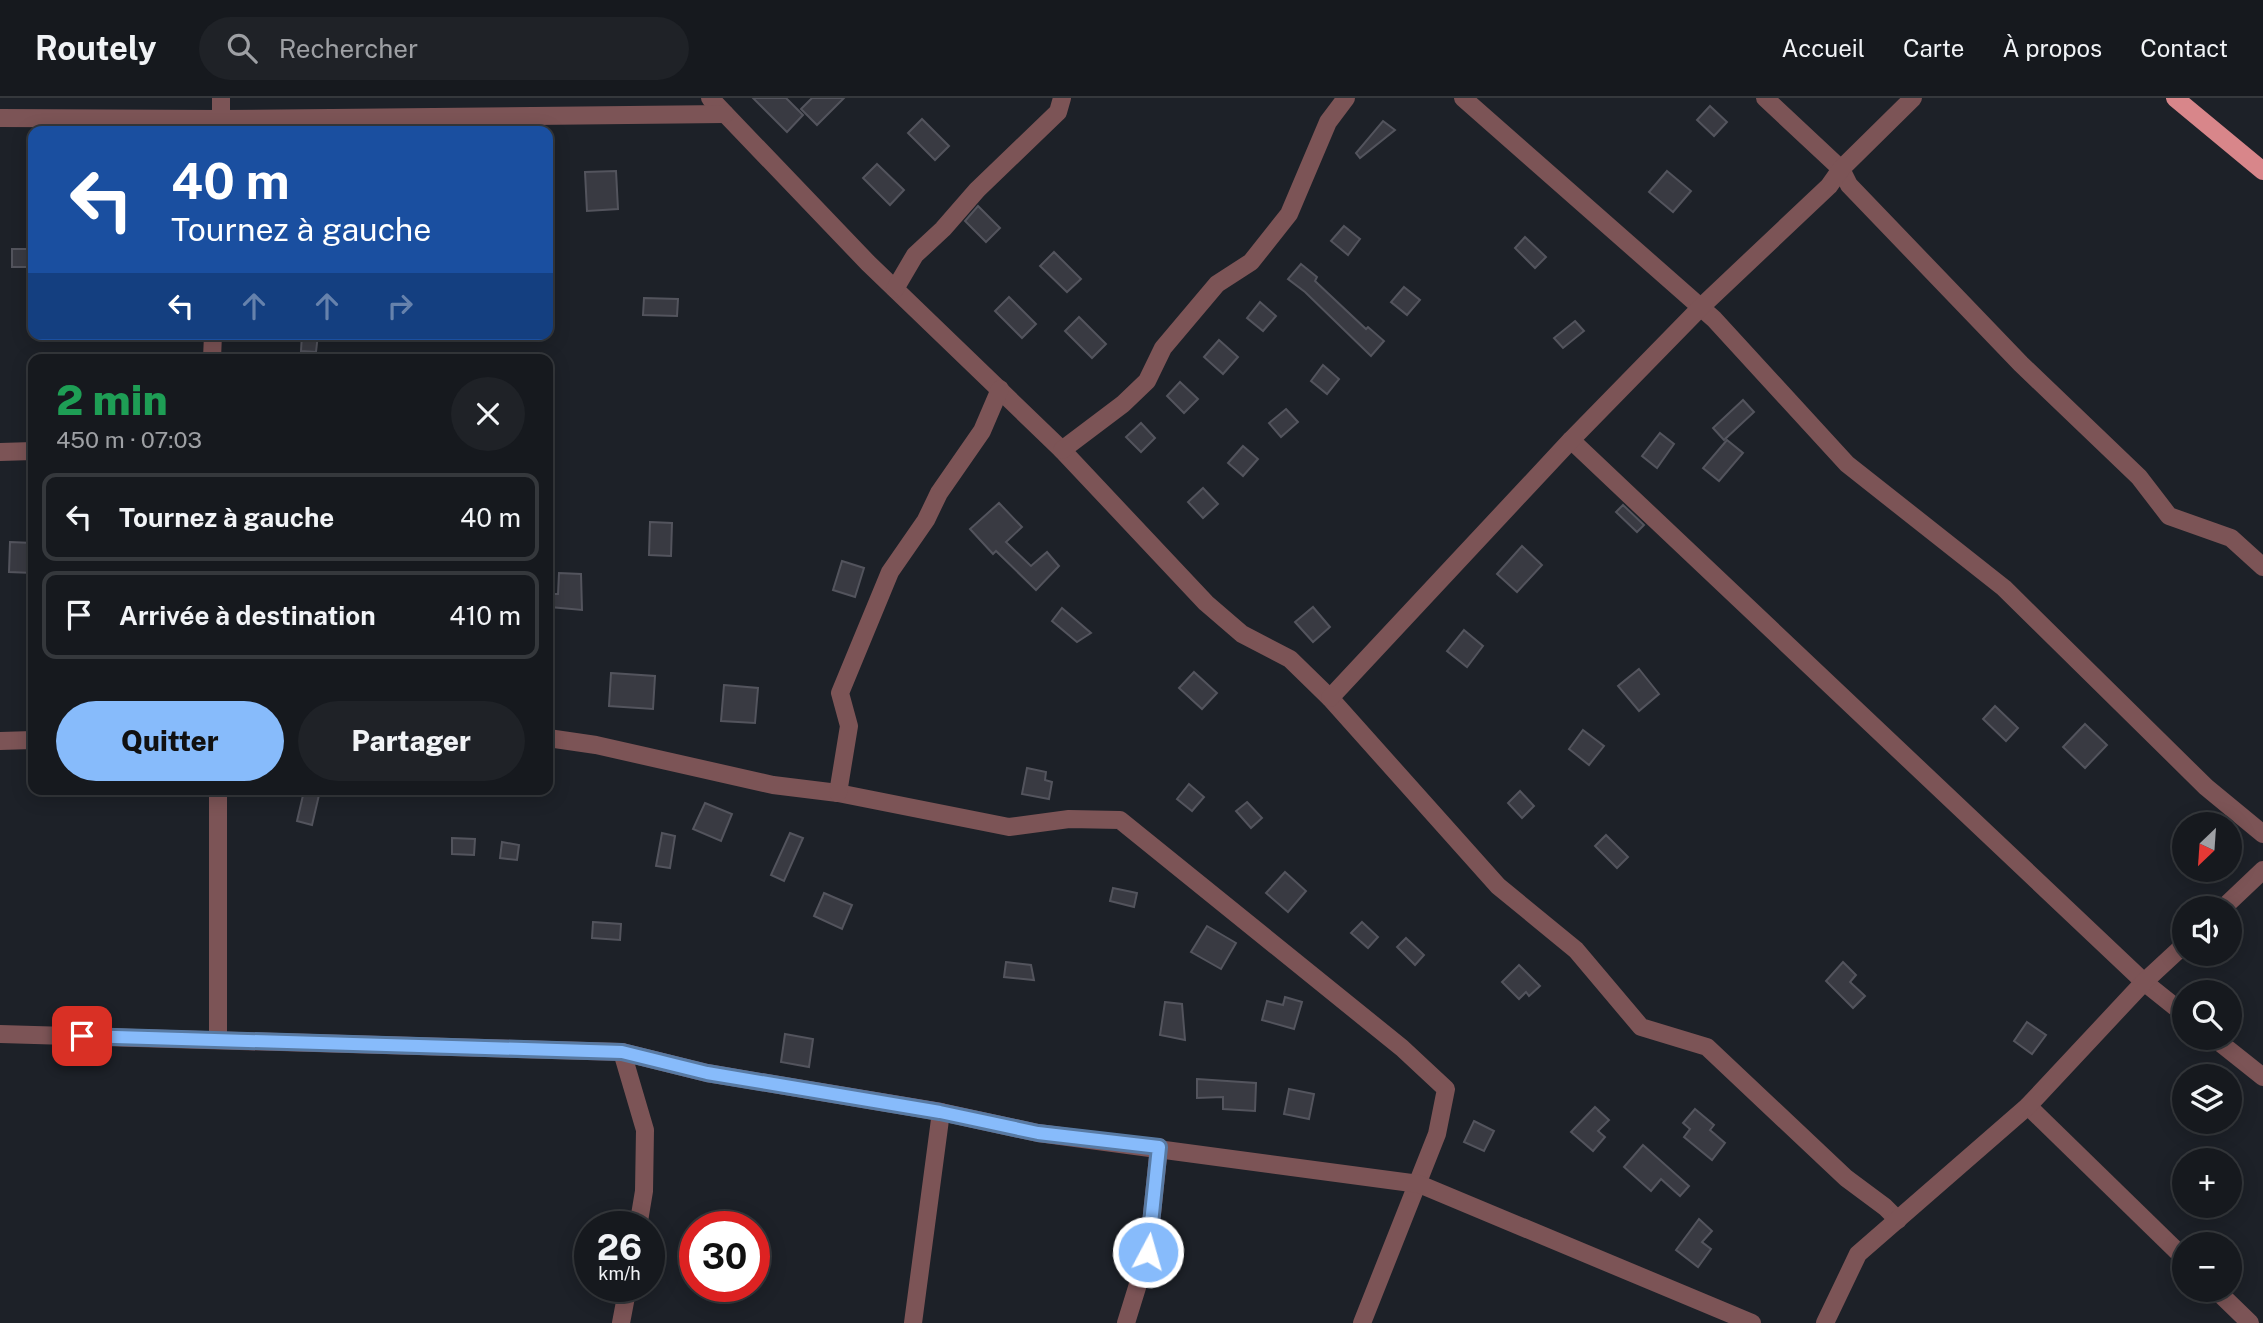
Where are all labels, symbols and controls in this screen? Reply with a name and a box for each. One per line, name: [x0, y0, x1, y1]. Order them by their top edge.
search box: [199, 17, 689, 80]
text: Routely: [35, 29, 157, 67]
icon: search: [223, 29, 261, 67]
text: Rechercher: [279, 33, 418, 64]
text: Accueil: [1782, 34, 1865, 62]
text: Carte: [1903, 34, 1964, 62]
text: À propos: [2002, 34, 2102, 62]
text: Contact: [2140, 34, 2228, 62]
text: 40 m: [171, 152, 290, 210]
icon: left: [56, 154, 147, 245]
text: Tournez à gauche: [171, 211, 431, 248]
icon: left: [162, 287, 200, 325]
icon: ahead: [235, 287, 273, 325]
icon: ahead: [308, 287, 346, 325]
icon: right: [381, 287, 419, 325]
text: 2 min: [56, 375, 168, 424]
button: close: [451, 377, 525, 451]
text: 450 m · 07:03: [56, 426, 202, 453]
icon: left: [60, 498, 98, 536]
text: Tournez à gauche: [119, 502, 334, 533]
text: 40 m: [460, 502, 521, 533]
icon: arrive: [60, 596, 98, 634]
text: Arrivée à destination: [119, 600, 376, 631]
text: 410 m: [449, 600, 521, 631]
button: Quitter: [56, 701, 284, 781]
button: Partager: [298, 701, 525, 781]
north arrow: [2172, 812, 2242, 882]
map controls: [2172, 812, 2242, 1302]
button: sound: [2172, 896, 2242, 966]
button: search: [2172, 980, 2242, 1050]
pin: [52, 1006, 112, 1066]
icon: arrive: [63, 1017, 101, 1055]
button: layers: [2172, 1064, 2242, 1134]
button: +: [2172, 1148, 2242, 1218]
speed limit sign: 30: [679, 1211, 770, 1302]
position arrow: [1111, 1215, 1185, 1289]
text: 26: [597, 1227, 642, 1268]
button: −: [2172, 1232, 2242, 1302]
text: km/h: [598, 1263, 641, 1284]

